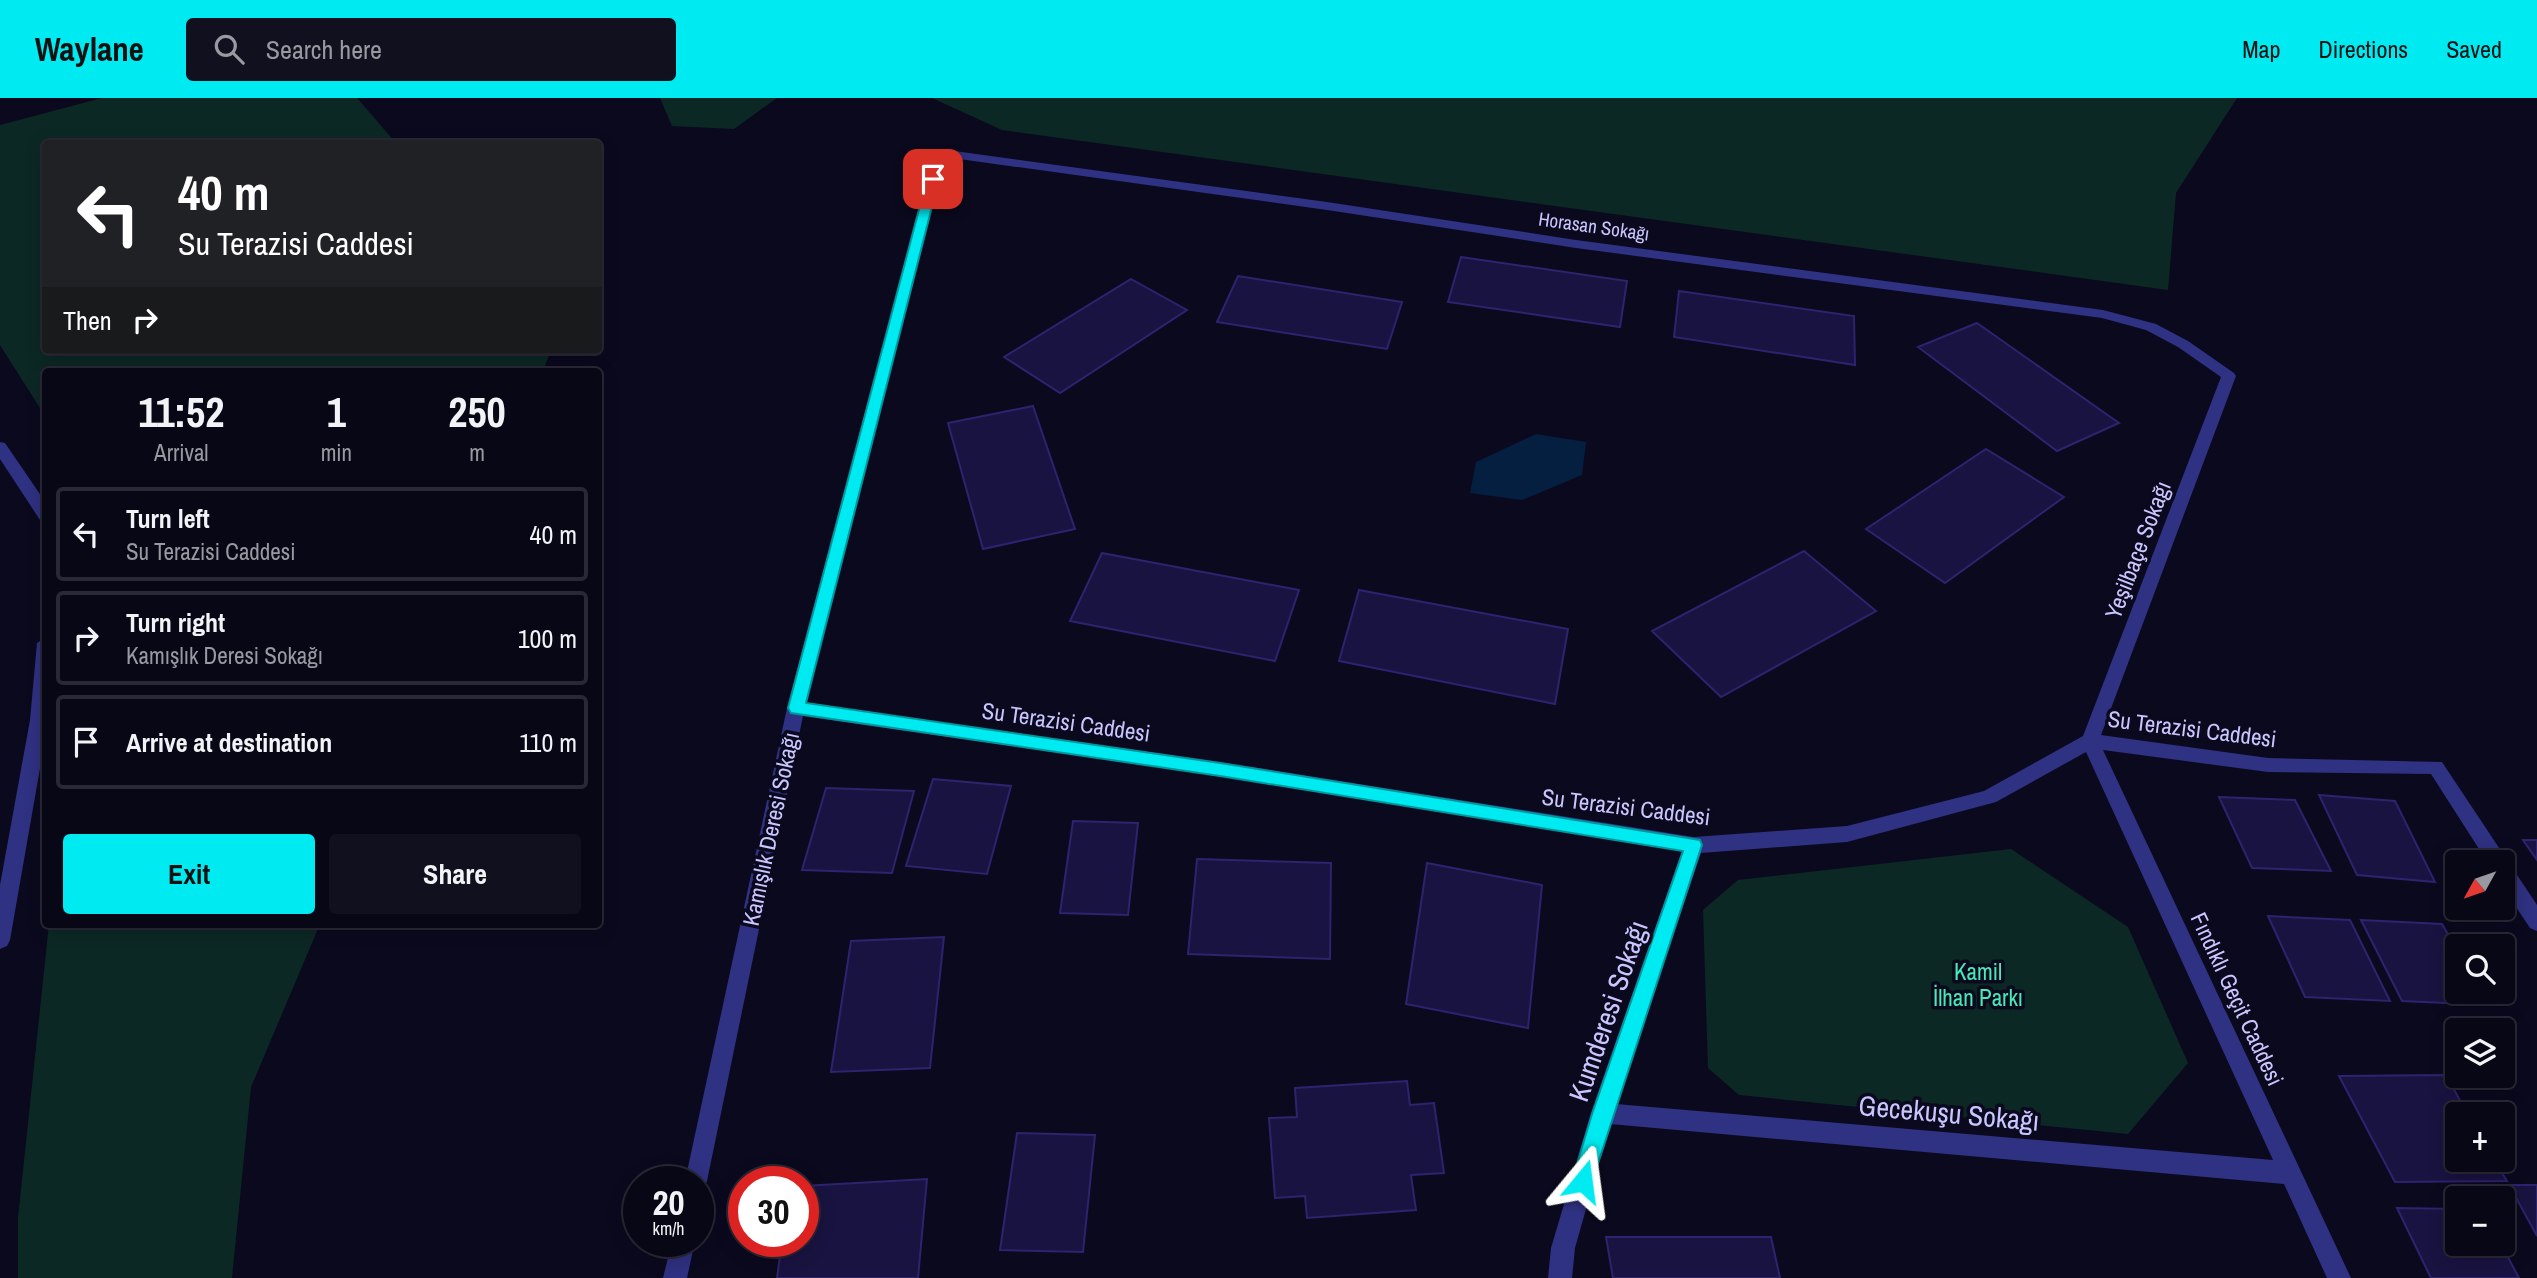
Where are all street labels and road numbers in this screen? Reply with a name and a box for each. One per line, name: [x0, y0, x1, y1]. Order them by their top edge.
street label: Horasan Sokağı: [1537, 205, 1651, 247]
street label: Yeşilbaçe Sokağı: [2097, 476, 2178, 623]
street label: Su Terazisi Caddesi: [980, 694, 1152, 749]
street label: Su Terazisi Caddesi: [2106, 703, 2278, 754]
street label: Kamışlık Deresi Sokağı: [735, 729, 806, 929]
street label: Su Terazisi Caddesi: [1540, 781, 1712, 832]
street label: Fındıklı Geçit Caddesi: [2184, 907, 2291, 1090]
street label: Kumderesi Sokağı: [1559, 916, 1657, 1106]
street label: Gecekuşu Sokağı: [1857, 1086, 2041, 1140]

